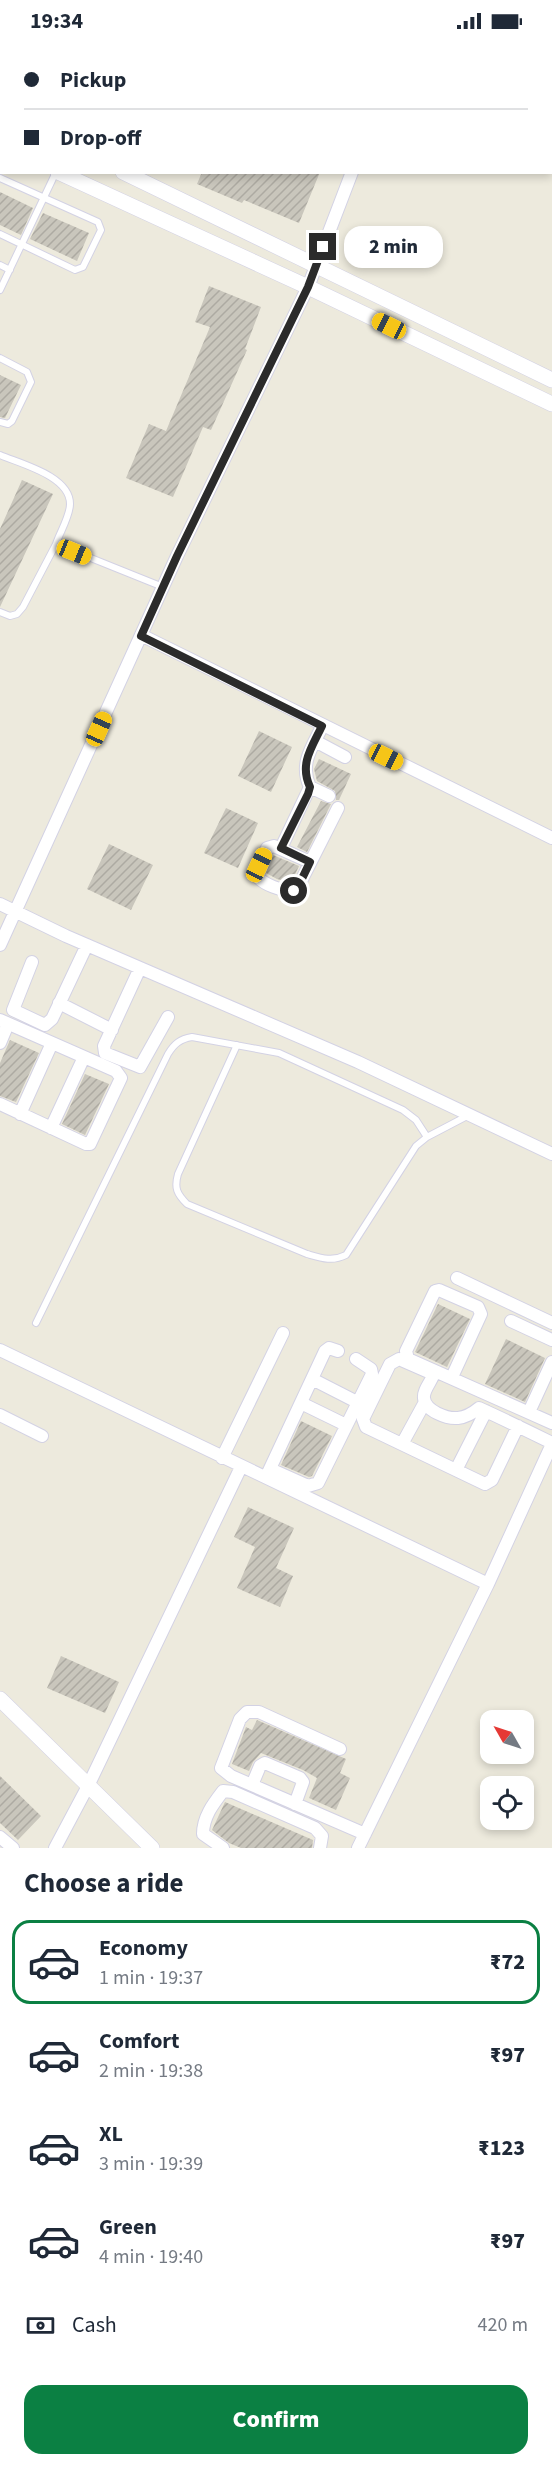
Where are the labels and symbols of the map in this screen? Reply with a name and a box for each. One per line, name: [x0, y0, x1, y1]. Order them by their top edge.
callout: 2 min: [344, 226, 443, 268]
route end: [309, 233, 336, 260]
car: [369, 310, 409, 342]
car: [54, 537, 94, 567]
car: [83, 709, 115, 749]
car: [366, 741, 406, 773]
car: [243, 845, 275, 885]
route start: [280, 877, 307, 904]
north arrow: [480, 1710, 534, 1764]

